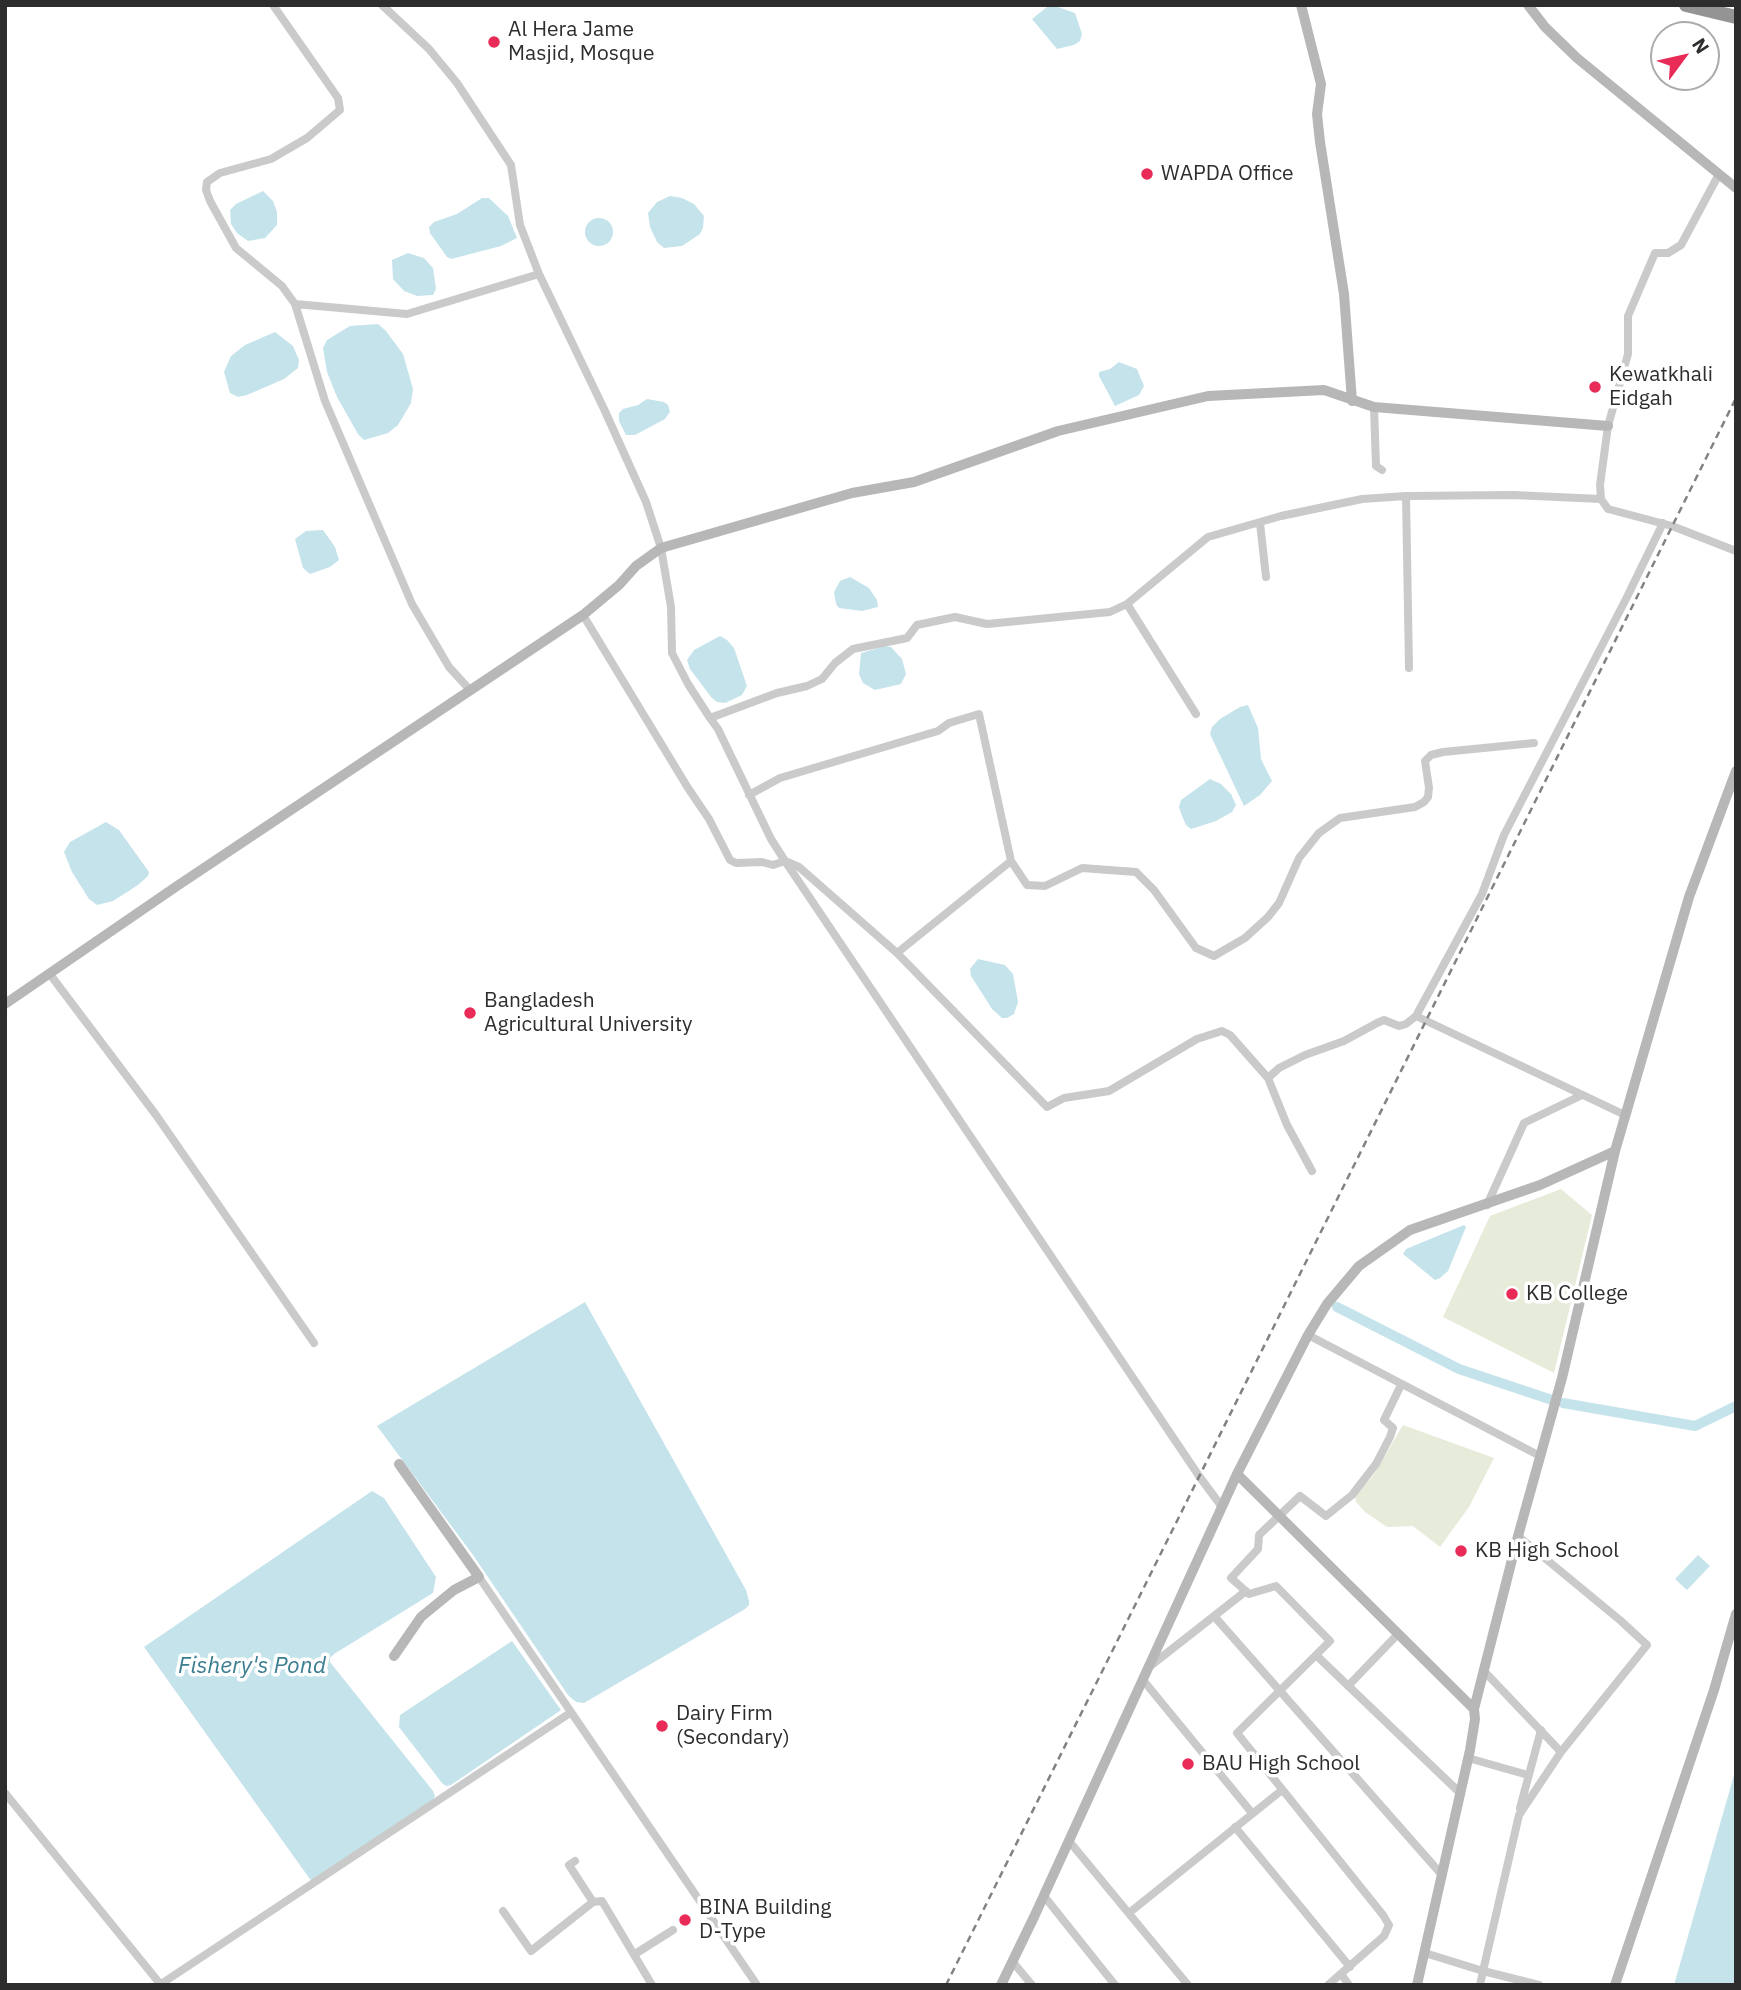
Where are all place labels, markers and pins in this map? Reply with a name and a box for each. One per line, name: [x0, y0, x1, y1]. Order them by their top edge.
place label: Al Hera Jame Masjid, Mosque: [508, 17, 655, 67]
marker: Al Hera Jame Masjid, Mosque: [486, 34, 502, 50]
place label: WAPDA Office: [1161, 161, 1294, 187]
marker: WAPDA Office: [1139, 166, 1155, 182]
place label: Kewatkhali Eidgah: [1609, 362, 1713, 412]
marker: Kewatkhali Eidgah: [1587, 379, 1603, 395]
place label: Bangladesh Agricultural University: [484, 988, 693, 1038]
marker: Bangladesh Agricultural University: [462, 1005, 478, 1021]
place label: KB College: [1526, 1281, 1628, 1307]
marker: KB College: [1504, 1286, 1520, 1302]
place label: KB High School: [1475, 1538, 1619, 1564]
marker: KB High School: [1453, 1543, 1469, 1559]
place label: Dairy Firm (Secondary): [676, 1701, 790, 1751]
marker: Dairy Firm (Secondary): [654, 1718, 670, 1734]
place label: BAU High School: [1202, 1751, 1360, 1777]
marker: BAU High School: [1180, 1756, 1196, 1772]
place label: BINA Building D-Type: [699, 1895, 831, 1945]
marker: BINA Building D-Type: [677, 1912, 693, 1928]

